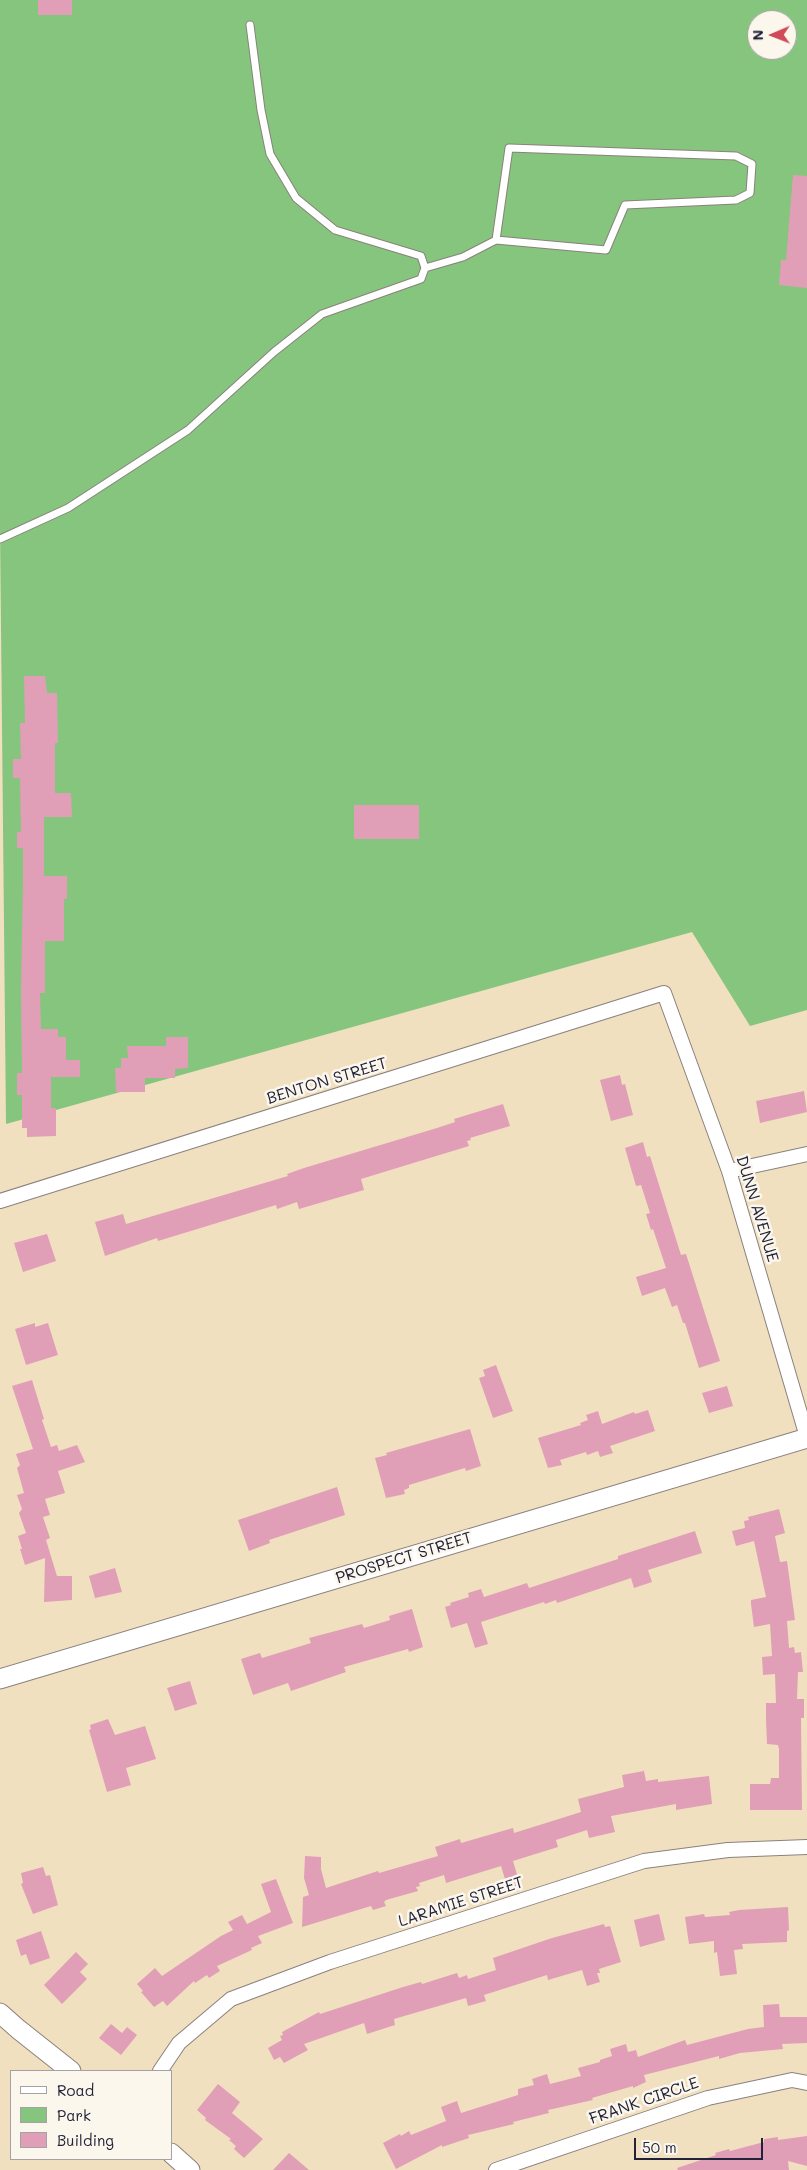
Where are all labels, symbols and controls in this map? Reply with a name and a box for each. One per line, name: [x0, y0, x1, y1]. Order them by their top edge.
north arrow: [747, 10, 797, 60]
text: N: [748, 30, 767, 41]
street label: BENTON STREET: [264, 1054, 390, 1108]
street label: DUNN AVENUE: [732, 1154, 782, 1264]
street label: PROSPECT STREET: [334, 1528, 474, 1588]
street label: LARAMIE STREET: [396, 1873, 526, 1931]
legend: [10, 2070, 172, 2160]
street label: FRANK CIRCLE: [587, 2073, 701, 2129]
text: Road: [57, 2080, 94, 2100]
text: Park: [57, 2105, 91, 2125]
scale bar: [637, 2128, 766, 2160]
text: Building: [57, 2130, 114, 2150]
text: 50 m: [642, 2137, 677, 2157]

